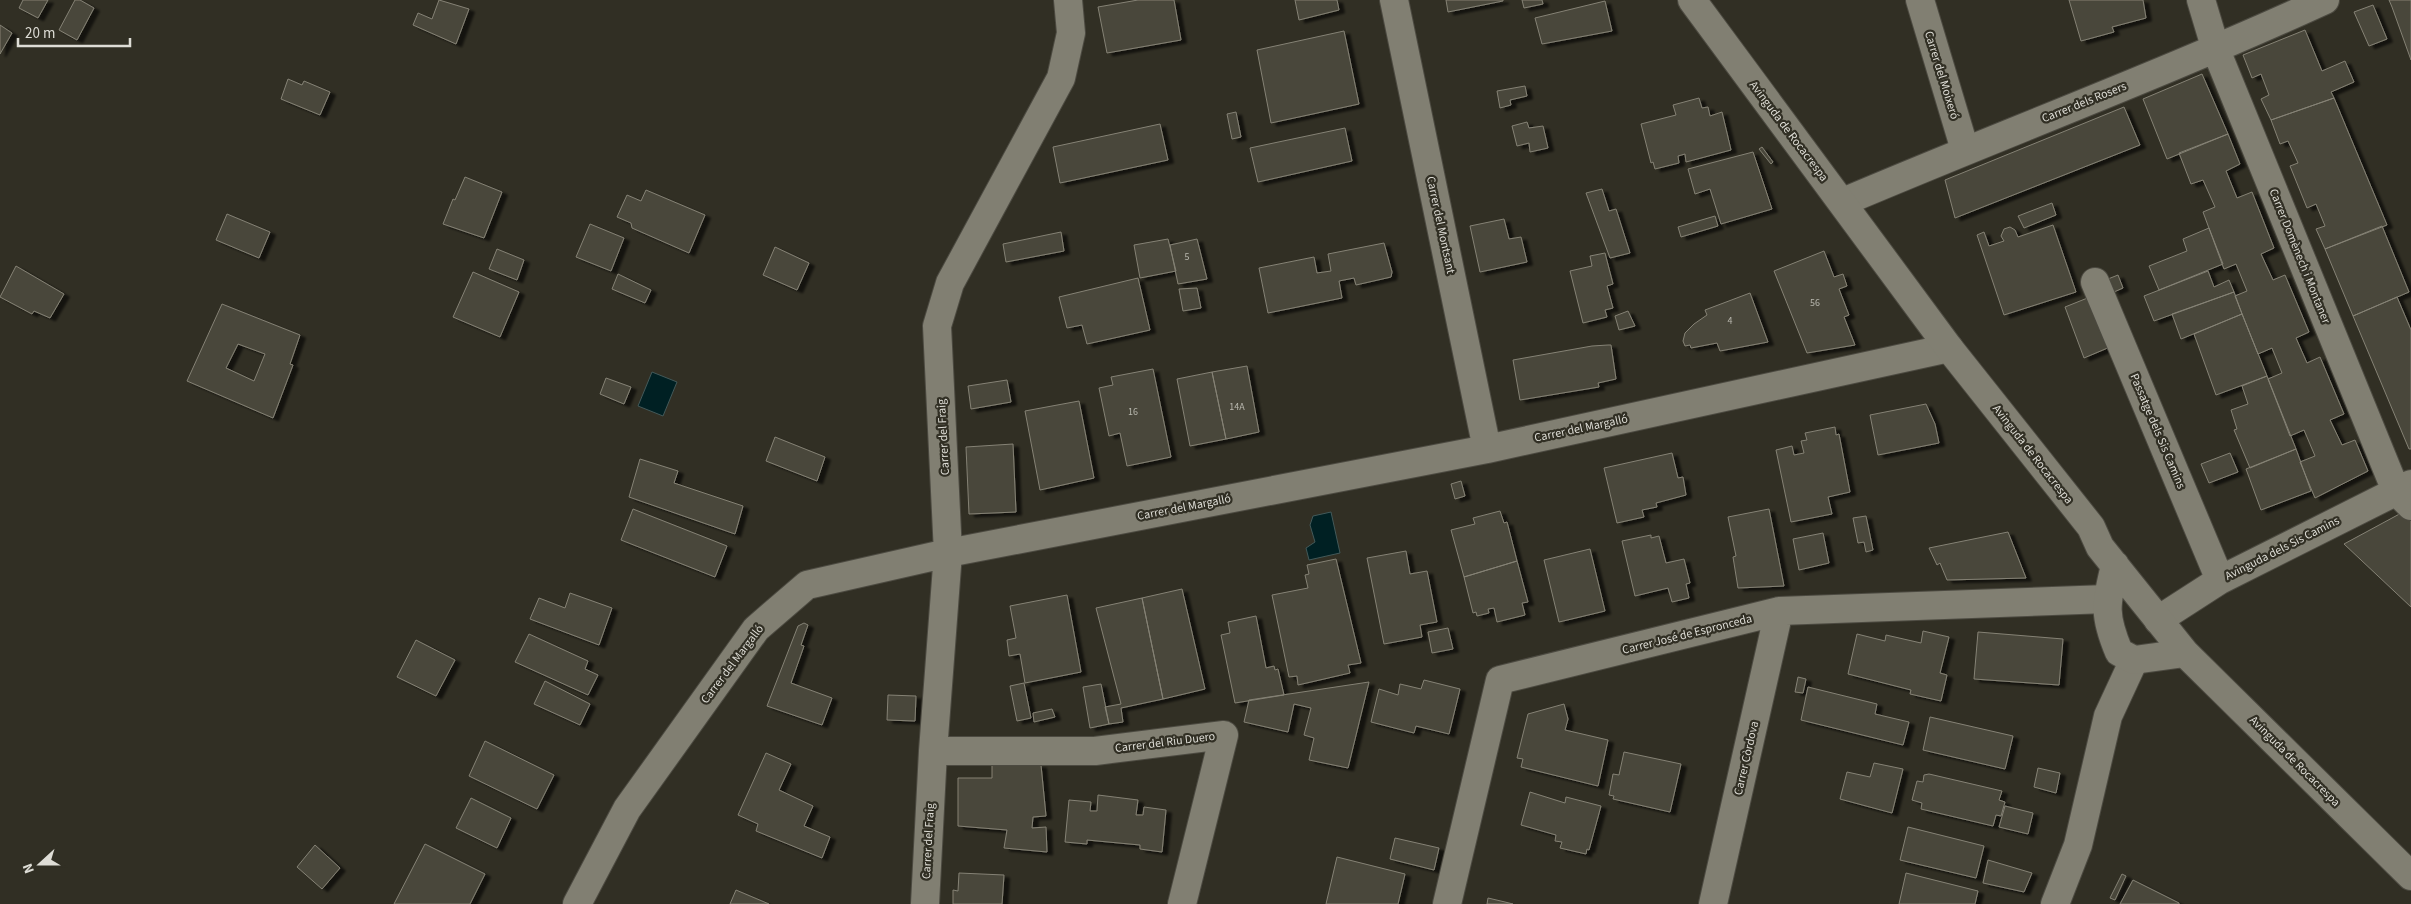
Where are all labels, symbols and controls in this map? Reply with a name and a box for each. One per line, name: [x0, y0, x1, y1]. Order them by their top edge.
scale bar: [18, 15, 130, 47]
text: 20 m: [25, 23, 55, 44]
street label: Carrer del Moixeró: [1920, 29, 1963, 121]
street label: Avinguda de Rocacrespa: [1745, 78, 1832, 185]
street label: Carrer dels Rosers: [2039, 78, 2129, 127]
street label: Carrer del Montsant: [1422, 175, 1459, 275]
street label: Carrer Domènech i Montaner: [2265, 186, 2335, 327]
house number: 5: [1185, 250, 1190, 264]
house number: 56: [1810, 296, 1820, 310]
house number: 4: [1728, 314, 1733, 328]
street label: Passatge dels Sis Camins: [2126, 371, 2190, 491]
street label: Carrer del Fraig: [933, 398, 954, 476]
house number: 14A: [1229, 400, 1245, 414]
street label: Avinguda de Rocacrespa: [1988, 401, 2077, 508]
house number: 16: [1128, 405, 1138, 419]
street label: Carrer del Margalló: [1533, 410, 1629, 447]
street label: Carrer del Margalló: [1136, 490, 1232, 525]
street label: Avinguda dels Sis Camins: [2222, 512, 2342, 585]
street label: Carrer José de Espronceda: [1620, 610, 1754, 659]
street label: Carrer del Margalló: [697, 621, 768, 707]
street label: Avinguda de Rocacrespa: [2246, 712, 2344, 810]
street label: Carrer Còrdova: [1730, 719, 1763, 797]
street label: Carrer del Riu Duero: [1114, 728, 1216, 757]
street label: Carrer del Fraig: [918, 802, 939, 880]
north arrow: [15, 839, 65, 889]
text: N: [18, 860, 40, 876]

